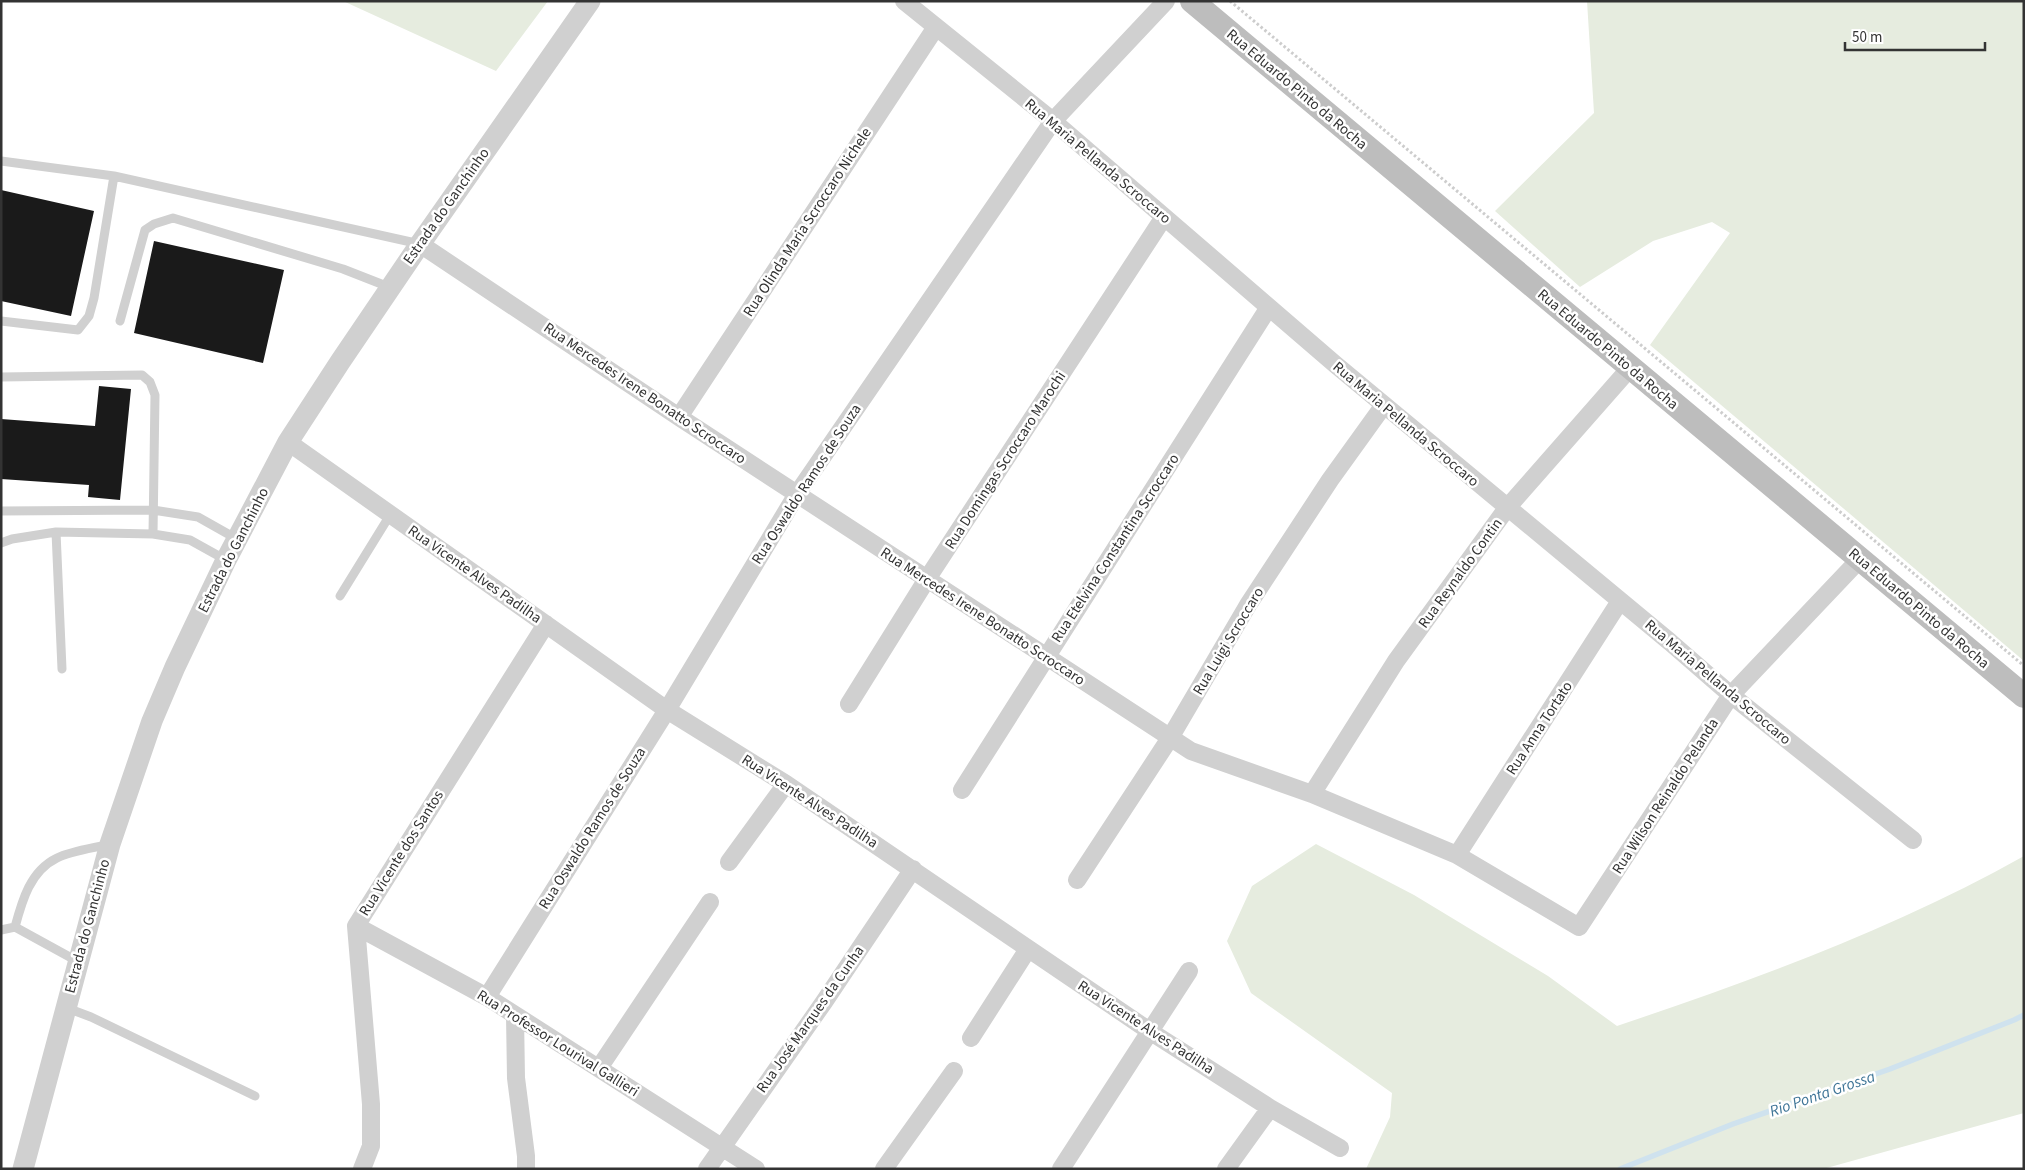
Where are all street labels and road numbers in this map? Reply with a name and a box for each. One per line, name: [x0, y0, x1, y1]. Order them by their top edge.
street label: Rua Eduardo Pinto da Rocha: [1222, 24, 1372, 155]
street label: Rua Maria Pellanda Scroccaro: [1020, 94, 1175, 229]
street label: Rua Olinda Maria Scroccaro Nichele: [738, 124, 877, 321]
street label: Estrada do Ganchinho: [398, 144, 495, 269]
street label: Rua Eduardo Pinto da Rocha: [1533, 284, 1683, 415]
street label: Rua Mercedes Irene Bonatto Scroccaro: [539, 318, 750, 469]
street label: Rua Maria Pellanda Scroccaro: [1328, 357, 1483, 492]
street label: Rua Domingas Scroccaro Marochi: [940, 367, 1071, 553]
street label: Rua Oswaldo Ramos de Souza: [747, 400, 866, 569]
street label: Rua Etelvina Constantina Scroccaro: [1046, 450, 1184, 647]
street label: Estrada do Ganchinho: [193, 484, 274, 616]
street label: Rua Reynaldo Contin: [1413, 514, 1507, 632]
street label: Rua Vicente Alves Padilha: [404, 520, 546, 629]
street label: Rua Mercedes Irene Bonatto Scroccaro: [876, 542, 1089, 691]
street label: Rua Eduardo Pinto da Rocha: [1844, 543, 1994, 674]
street label: Rua Luigi Scroccaro: [1188, 583, 1269, 699]
street label: Rua Maria Pellanda Scroccaro: [1640, 615, 1795, 750]
street label: Rua Anna Tortato: [1501, 677, 1578, 779]
street label: Rua Wilson Reinaldo Pelanda: [1607, 714, 1724, 878]
street label: Rua Oswaldo Ramos de Souza: [534, 743, 651, 913]
street label: Rua Vicente Alves Padilha: [737, 749, 882, 853]
street label: Rua Vicente dos Santos: [354, 786, 449, 920]
street label: Estrada do Ganchinho: [59, 857, 115, 995]
street label: Rua José Marques da Cunha: [752, 941, 869, 1097]
street label: Rua Vicente Alves Padilha: [1073, 975, 1218, 1079]
street label: Rua Professor Lourival Gallieri: [473, 985, 643, 1102]

